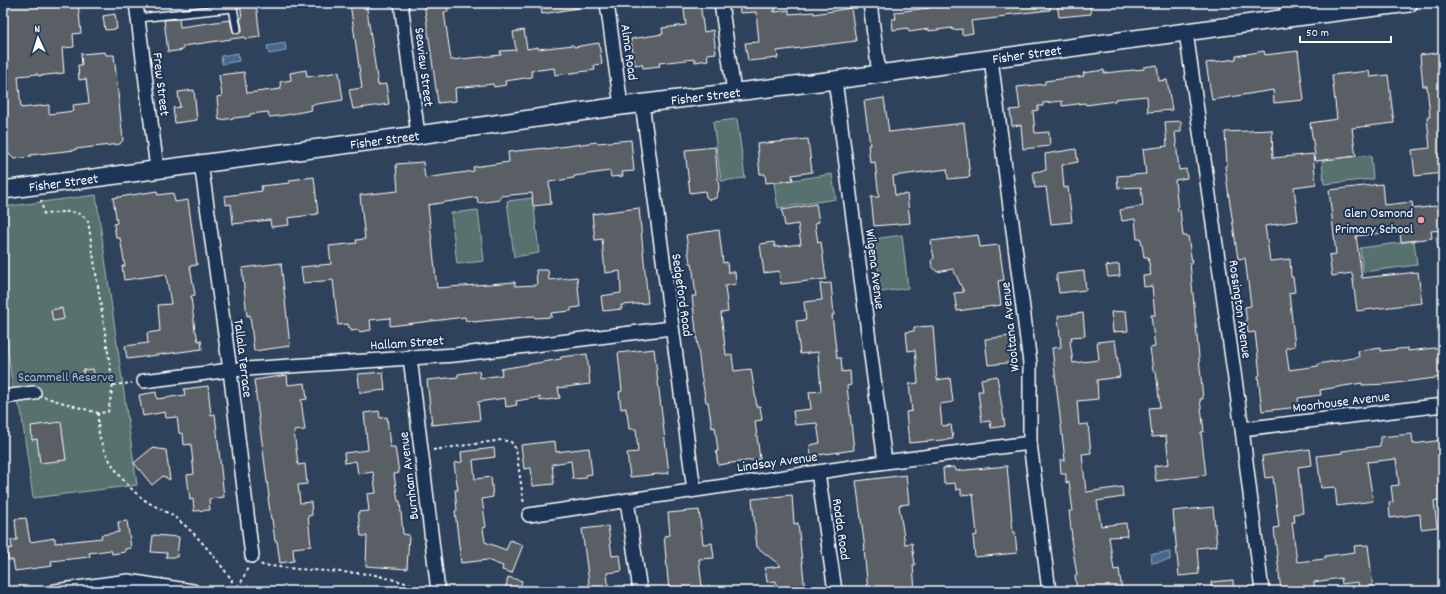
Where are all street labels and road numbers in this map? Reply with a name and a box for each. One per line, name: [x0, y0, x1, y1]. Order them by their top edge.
street label: Alma Road: [614, 23, 642, 82]
street label: Seaview Street: [408, 26, 438, 108]
street label: Fisher Street: [991, 41, 1063, 70]
street label: Frew Street: [146, 51, 174, 117]
street label: Fisher Street: [670, 84, 742, 112]
street label: Fisher Street: [349, 127, 421, 156]
street label: Fisher Street: [28, 169, 100, 198]
street label: Wilgena Avenue: [859, 228, 889, 311]
street label: Sedgeford Road: [665, 253, 697, 338]
street label: Rossington Avenue: [1222, 259, 1256, 360]
street label: Wooltana Avenue: [996, 281, 1026, 373]
street label: Tallala Terrace: [227, 318, 257, 399]
street label: Hallam Street: [370, 331, 445, 357]
street label: Moorhouse Avenue: [1291, 387, 1391, 419]
street label: Burnham Avenue: [395, 431, 425, 521]
street label: Lindsay Avenue: [736, 447, 819, 479]
street label: Rodda Road: [826, 497, 854, 561]

